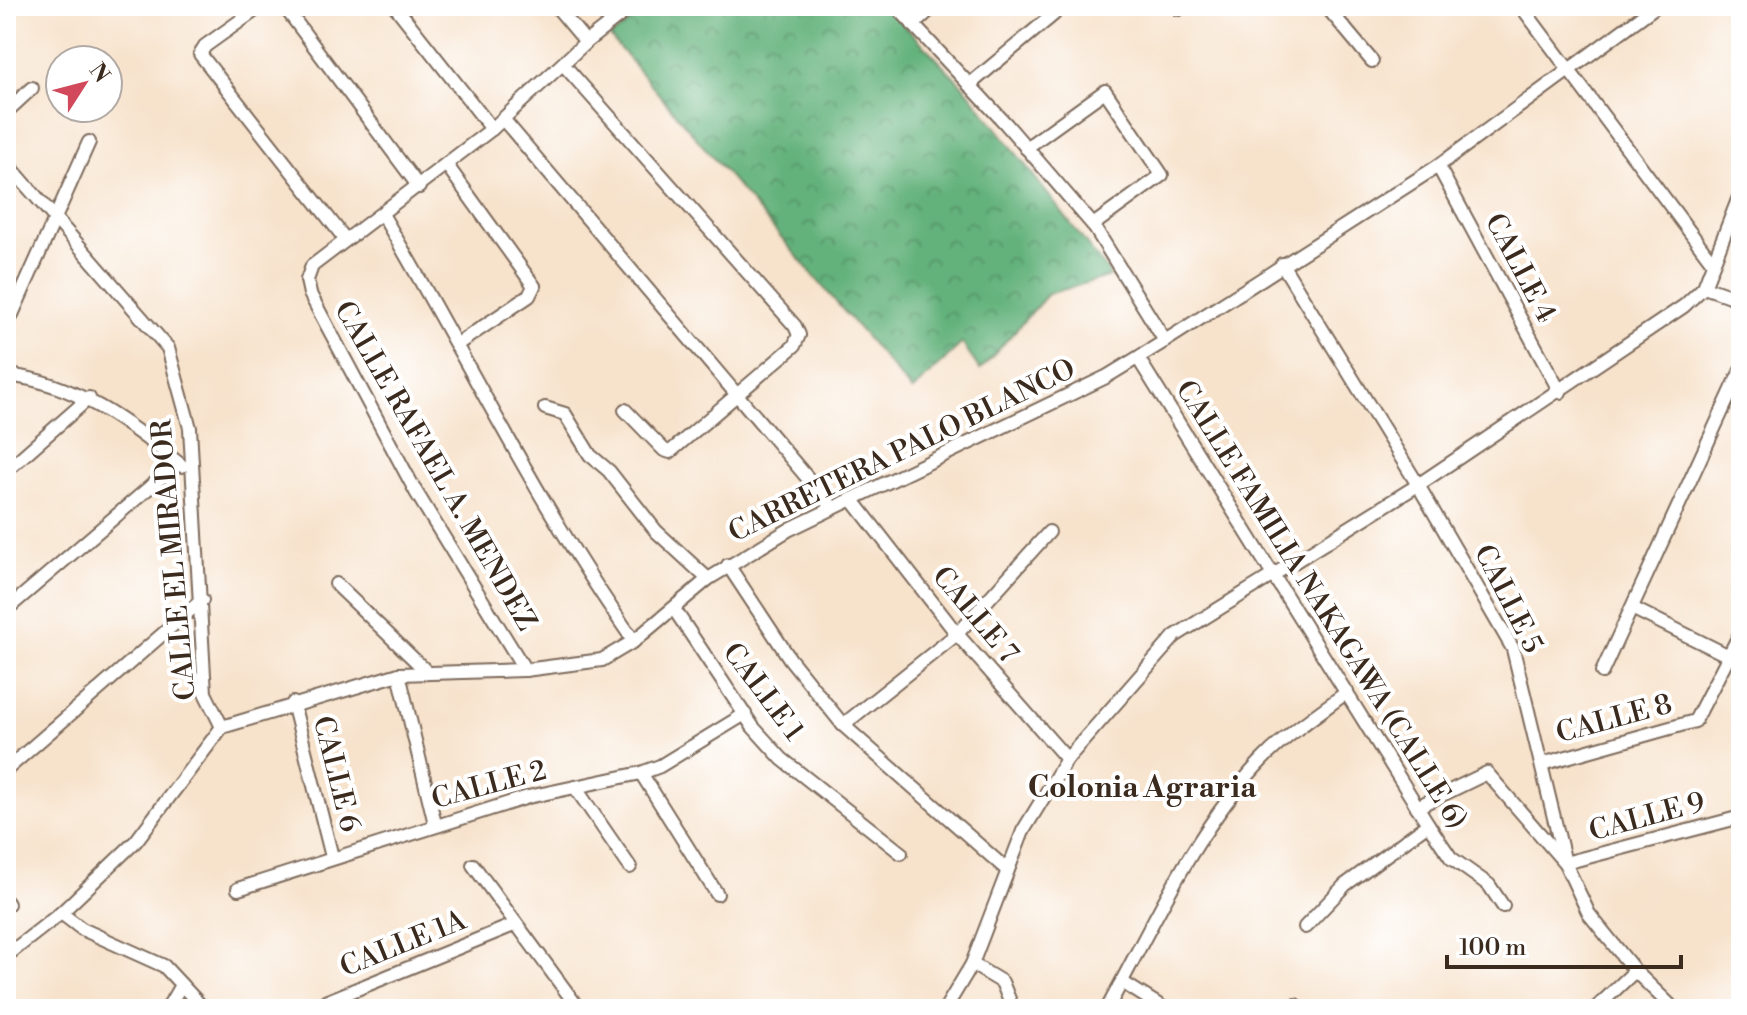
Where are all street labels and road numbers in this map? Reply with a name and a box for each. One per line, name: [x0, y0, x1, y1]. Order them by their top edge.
street label: CALLE 4: [1477, 208, 1563, 328]
street label: CALLE RAFAEL A. MENDEZ: [326, 295, 544, 637]
street label: CARRETERA PALO BLANCO: [723, 352, 1081, 550]
street label: CALLE FAMILIA NAKAGAWA (CALLE 6): [1168, 374, 1474, 836]
street label: CALLE EL MIRADOR: [144, 418, 204, 702]
street label: CALLE 5: [1466, 539, 1550, 659]
street label: CALLE 7: [924, 560, 1026, 670]
street label: CALLE 1: [715, 636, 811, 748]
street label: CALLE 8: [1552, 687, 1676, 751]
street label: CALLE 6: [305, 712, 367, 836]
street label: CALLE 2: [428, 753, 550, 817]
street label: CALLE 9: [1585, 785, 1709, 849]
street label: CALLE 1A: [335, 903, 472, 985]

